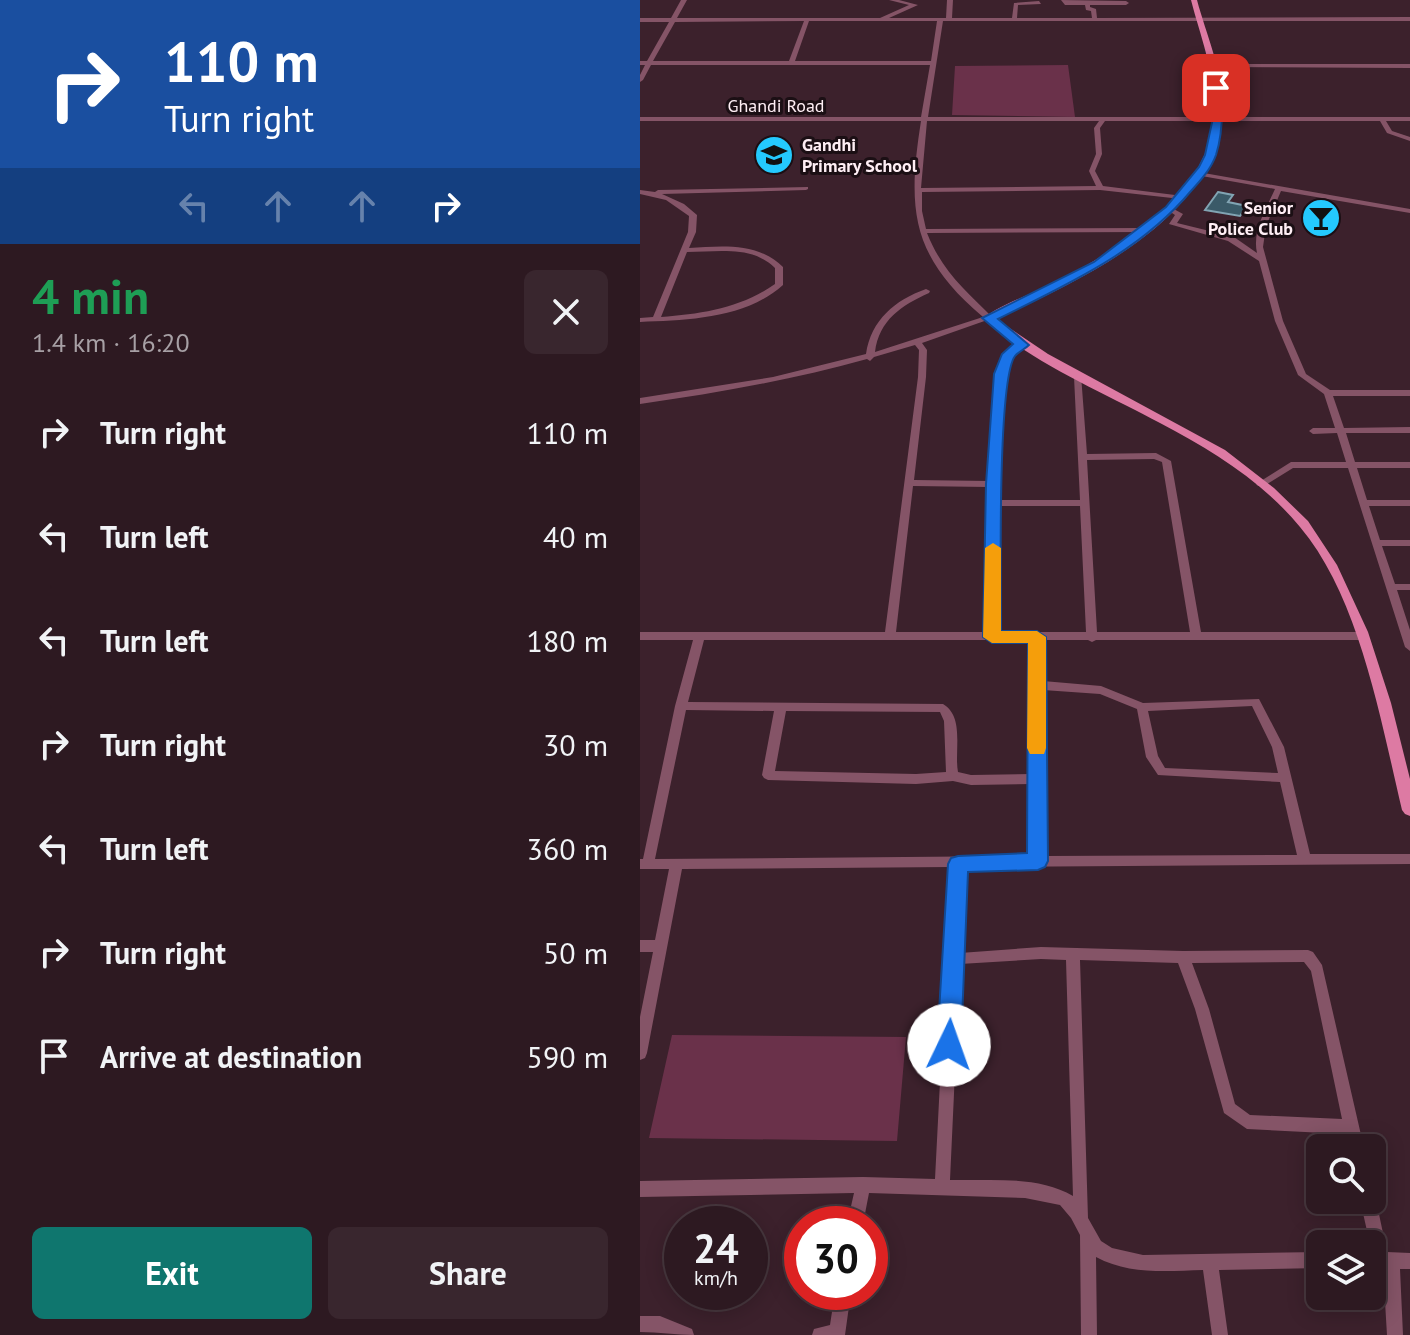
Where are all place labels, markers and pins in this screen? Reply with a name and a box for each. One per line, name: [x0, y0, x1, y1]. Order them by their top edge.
pin: [1182, 54, 1250, 122]
place label: Gandhi Primary School: [802, 133, 918, 177]
school or university icon: Gandhi Primary School: [753, 134, 795, 176]
place label: Senior Police Club: [1208, 196, 1294, 240]
bar icon: Senior Police Club: [1300, 197, 1342, 239]

